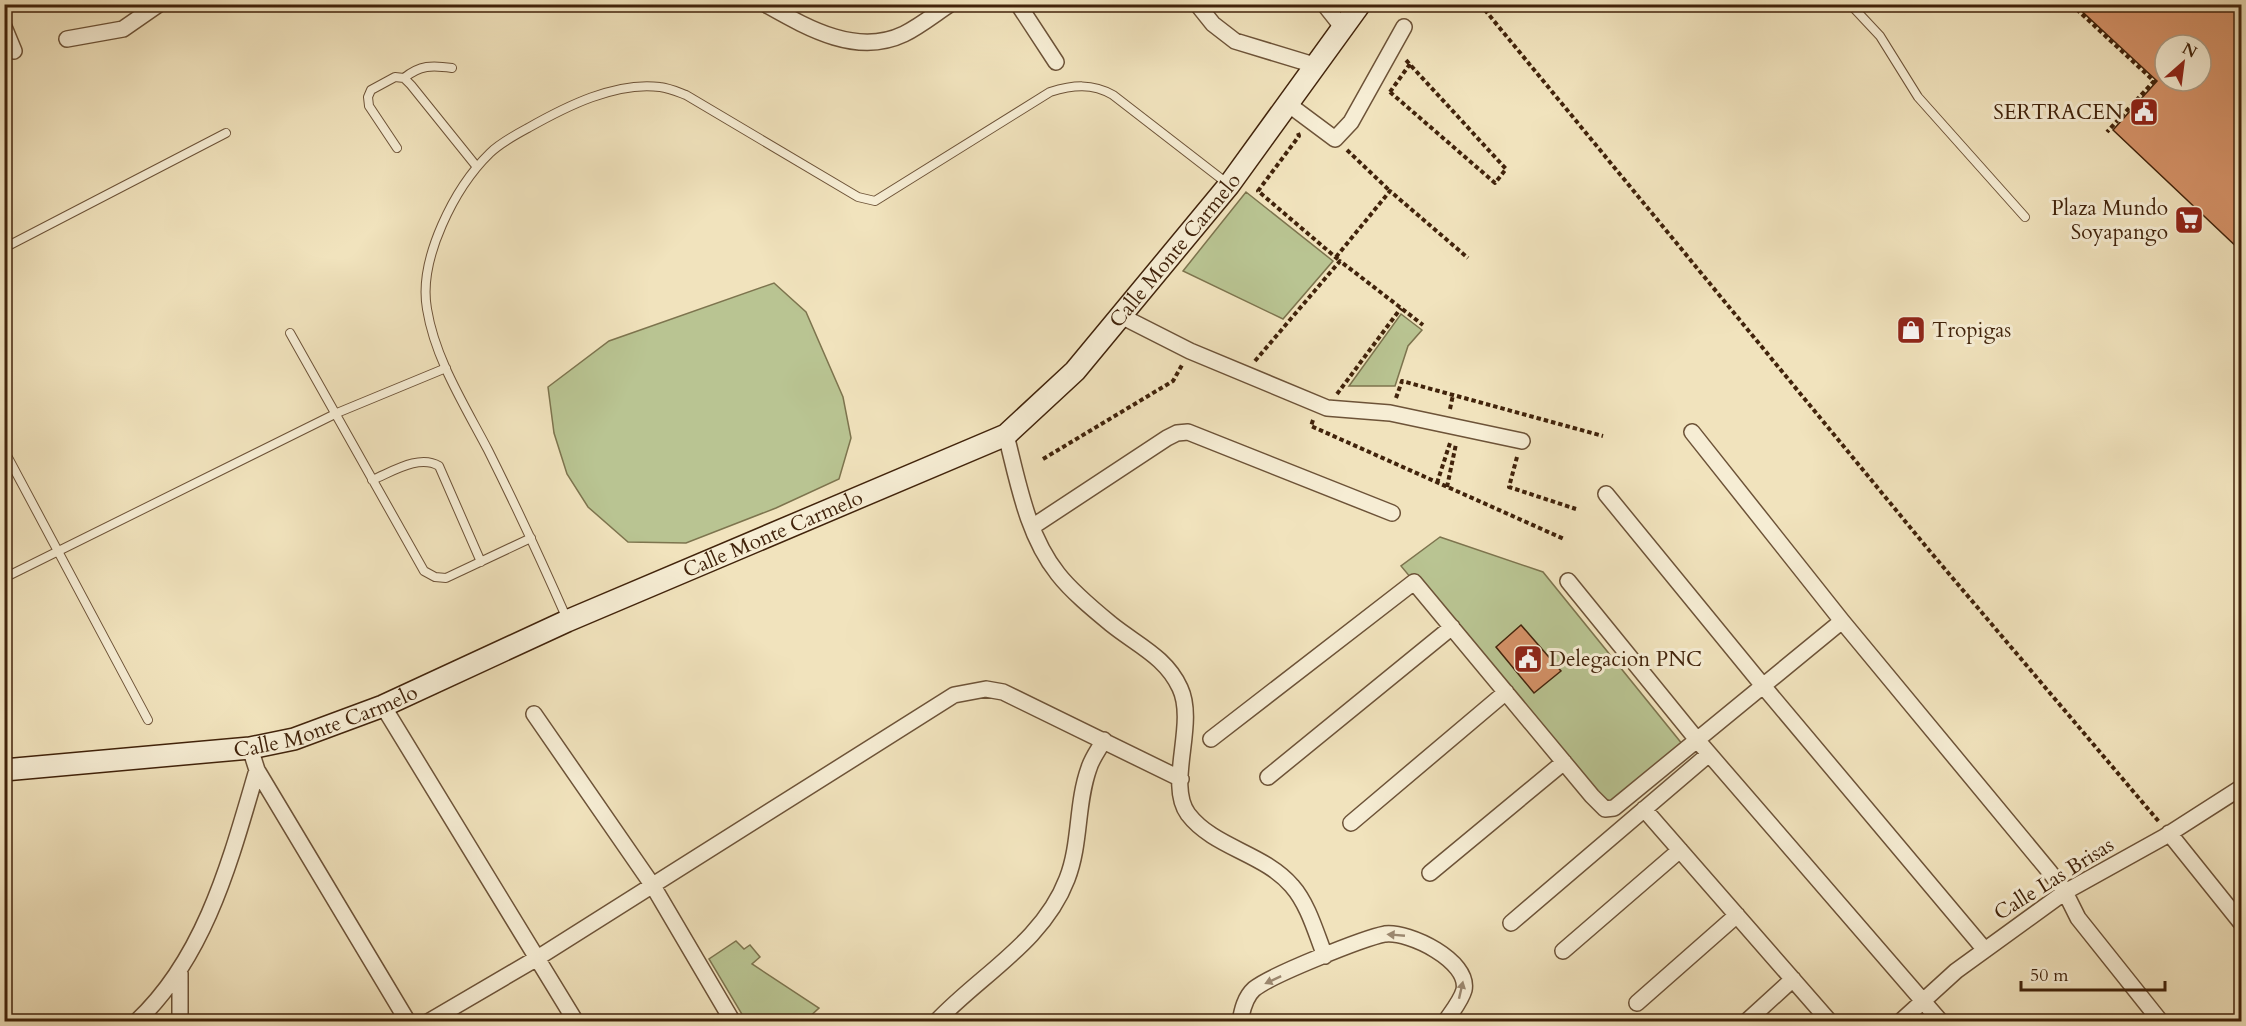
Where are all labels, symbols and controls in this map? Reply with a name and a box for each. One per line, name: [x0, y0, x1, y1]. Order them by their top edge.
north arrow: [2153, 33, 2213, 93]
text: N: [2178, 38, 2201, 64]
public building icon: SERTRACEN: [2128, 96, 2160, 128]
place label: SERTRACEN: [1993, 98, 2123, 127]
street label: Calle Monte Carmelo: [1102, 167, 1247, 334]
place label: Plaza Mundo Soyapango: [2051, 194, 2168, 247]
supermarket icon: Plaza Mundo Soyapango: [2173, 204, 2205, 236]
shop icon: Tropigas: [1895, 314, 1927, 346]
place label: Tropigas: [1932, 316, 2011, 345]
street label: Calle Monte Carmelo: [678, 483, 867, 585]
public building icon: Delegacion PNC: [1512, 643, 1544, 675]
place label: Delegacion PNC: [1549, 645, 1702, 674]
street label: Calle Monte Carmelo: [232, 678, 422, 764]
street label: Calle Las Brisas: [1988, 831, 2120, 927]
one-way arrow: [1386, 930, 1405, 940]
scale bar: [2021, 954, 2165, 992]
text: 50 m: [2030, 963, 2069, 988]
one-way arrow: [1264, 975, 1281, 984]
one-way arrow: [1457, 980, 1466, 999]

